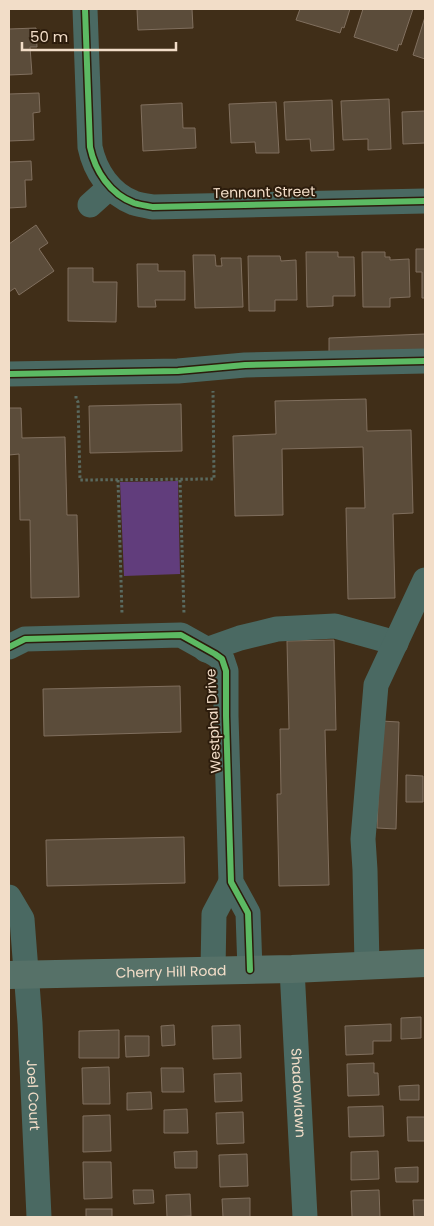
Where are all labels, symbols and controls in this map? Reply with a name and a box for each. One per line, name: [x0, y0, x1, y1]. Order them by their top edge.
scale bar: [22, 20, 176, 52]
text: 50 m: [30, 26, 68, 47]
street label: Tennant Street: [213, 181, 315, 203]
street label: Westphal Drive: [200, 668, 226, 774]
street label: Cherry Hill Road: [115, 960, 227, 983]
street label: Shadowlawn: [286, 1047, 311, 1138]
street label: Joel Court: [22, 1059, 45, 1131]

